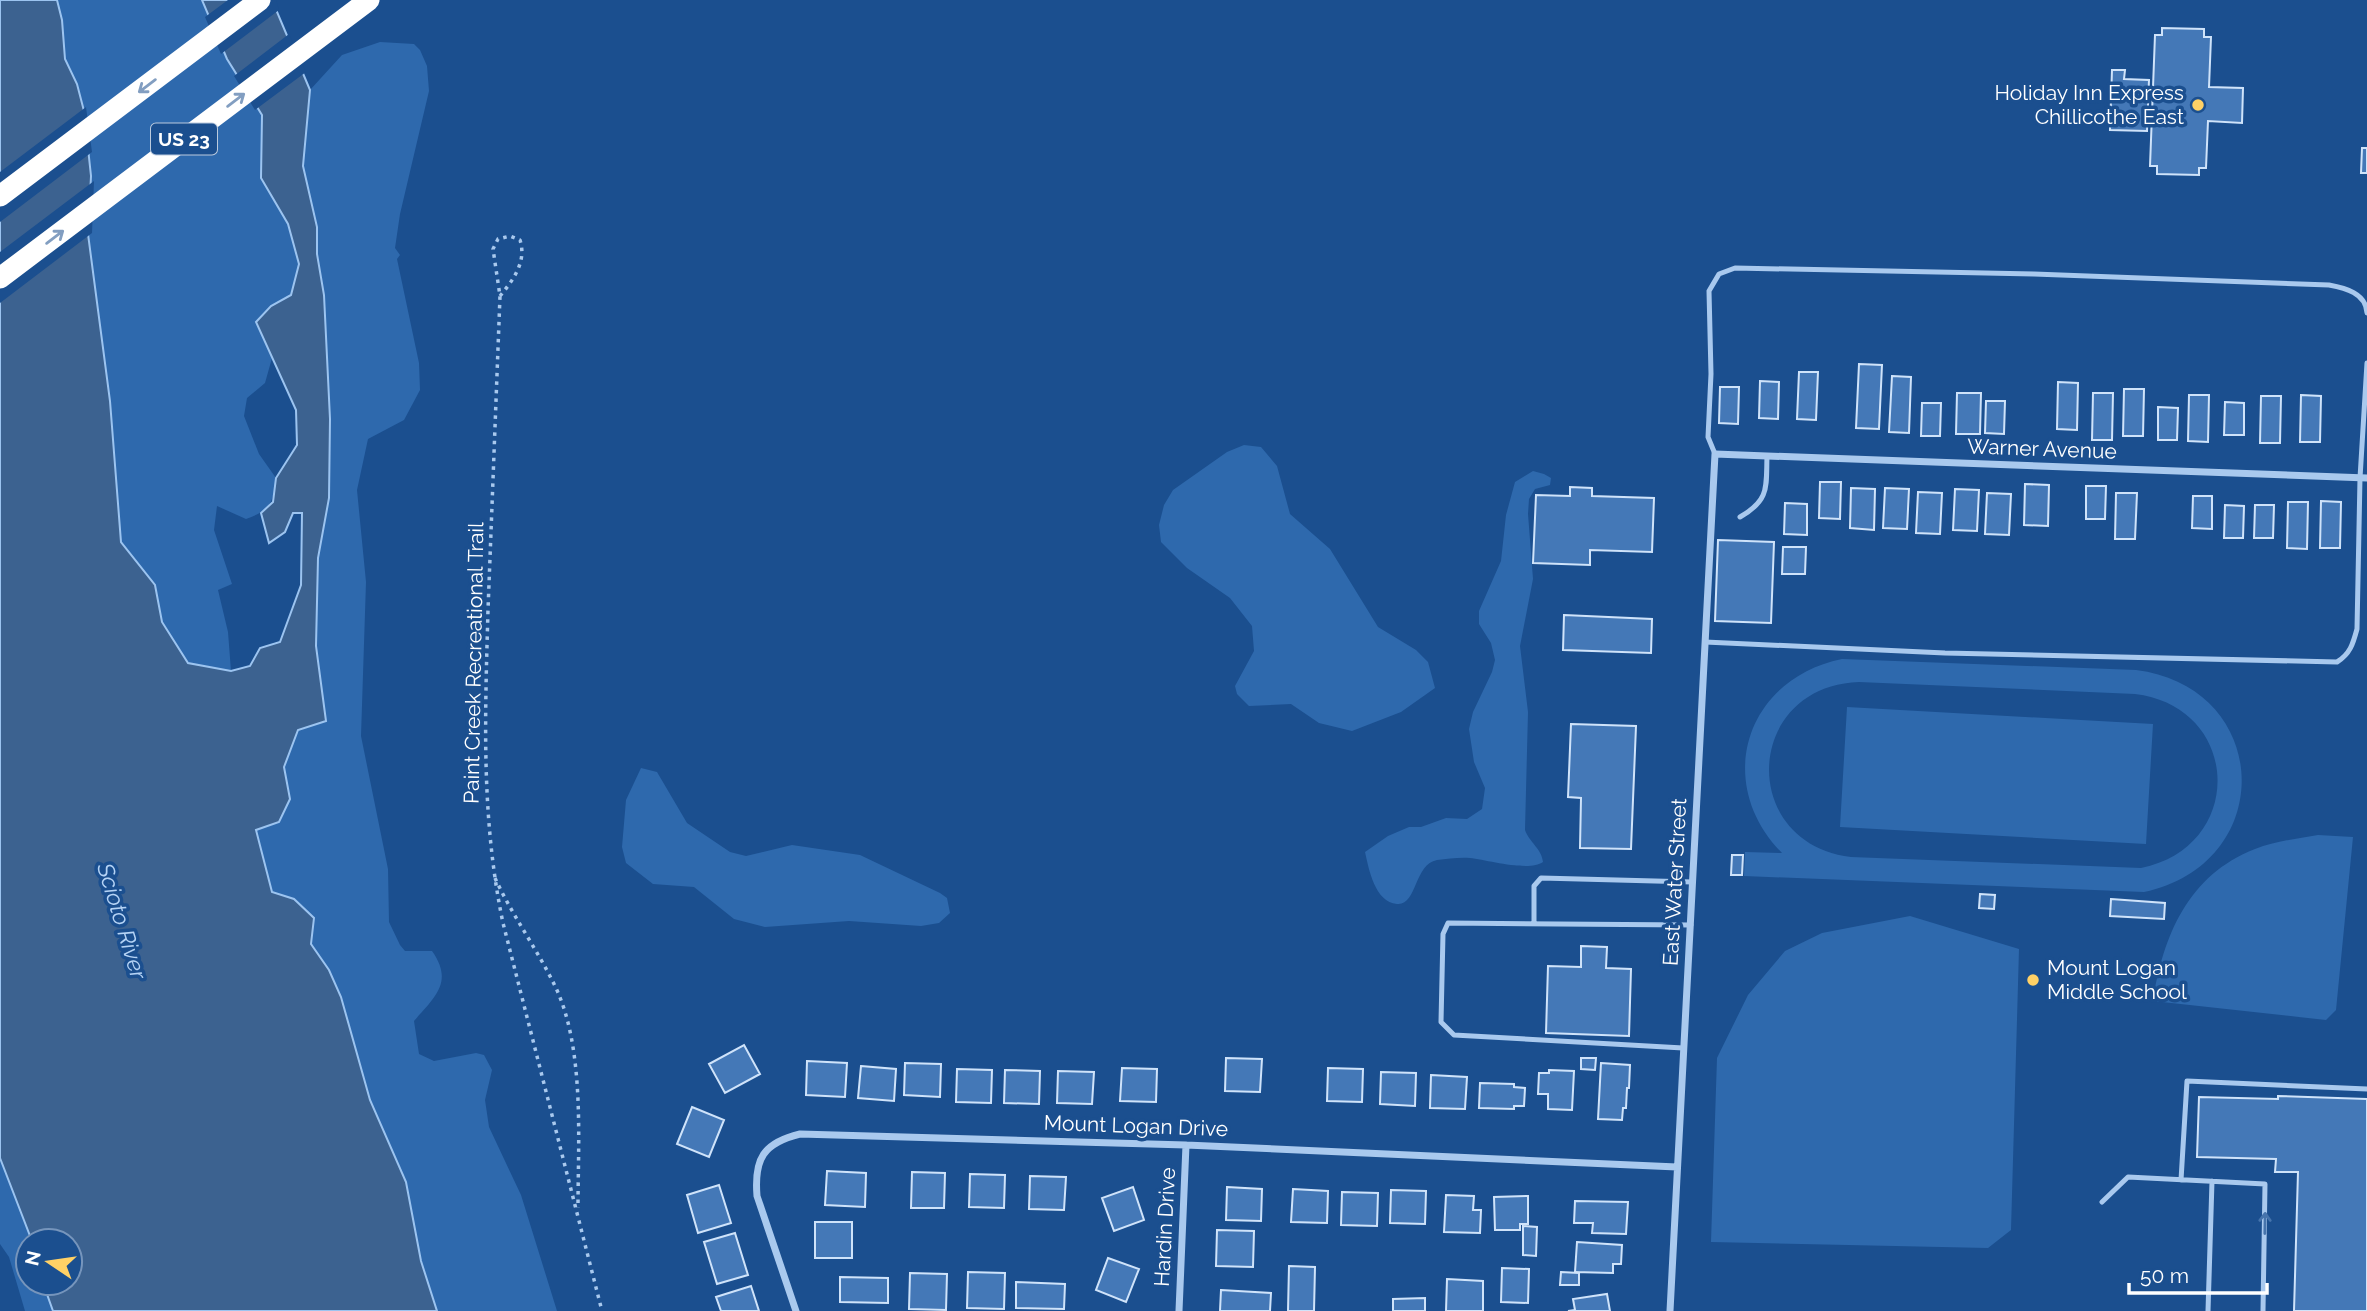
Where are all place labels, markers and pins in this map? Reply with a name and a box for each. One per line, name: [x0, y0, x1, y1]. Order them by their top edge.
place label: Holiday Inn Express Chillicothe East: [1995, 80, 2184, 129]
marker: Holiday Inn Express Chillicothe East: [2190, 97, 2206, 113]
place label: Mount Logan Middle School: [2047, 955, 2187, 1004]
marker: Mount Logan Middle School: [2025, 972, 2041, 988]

